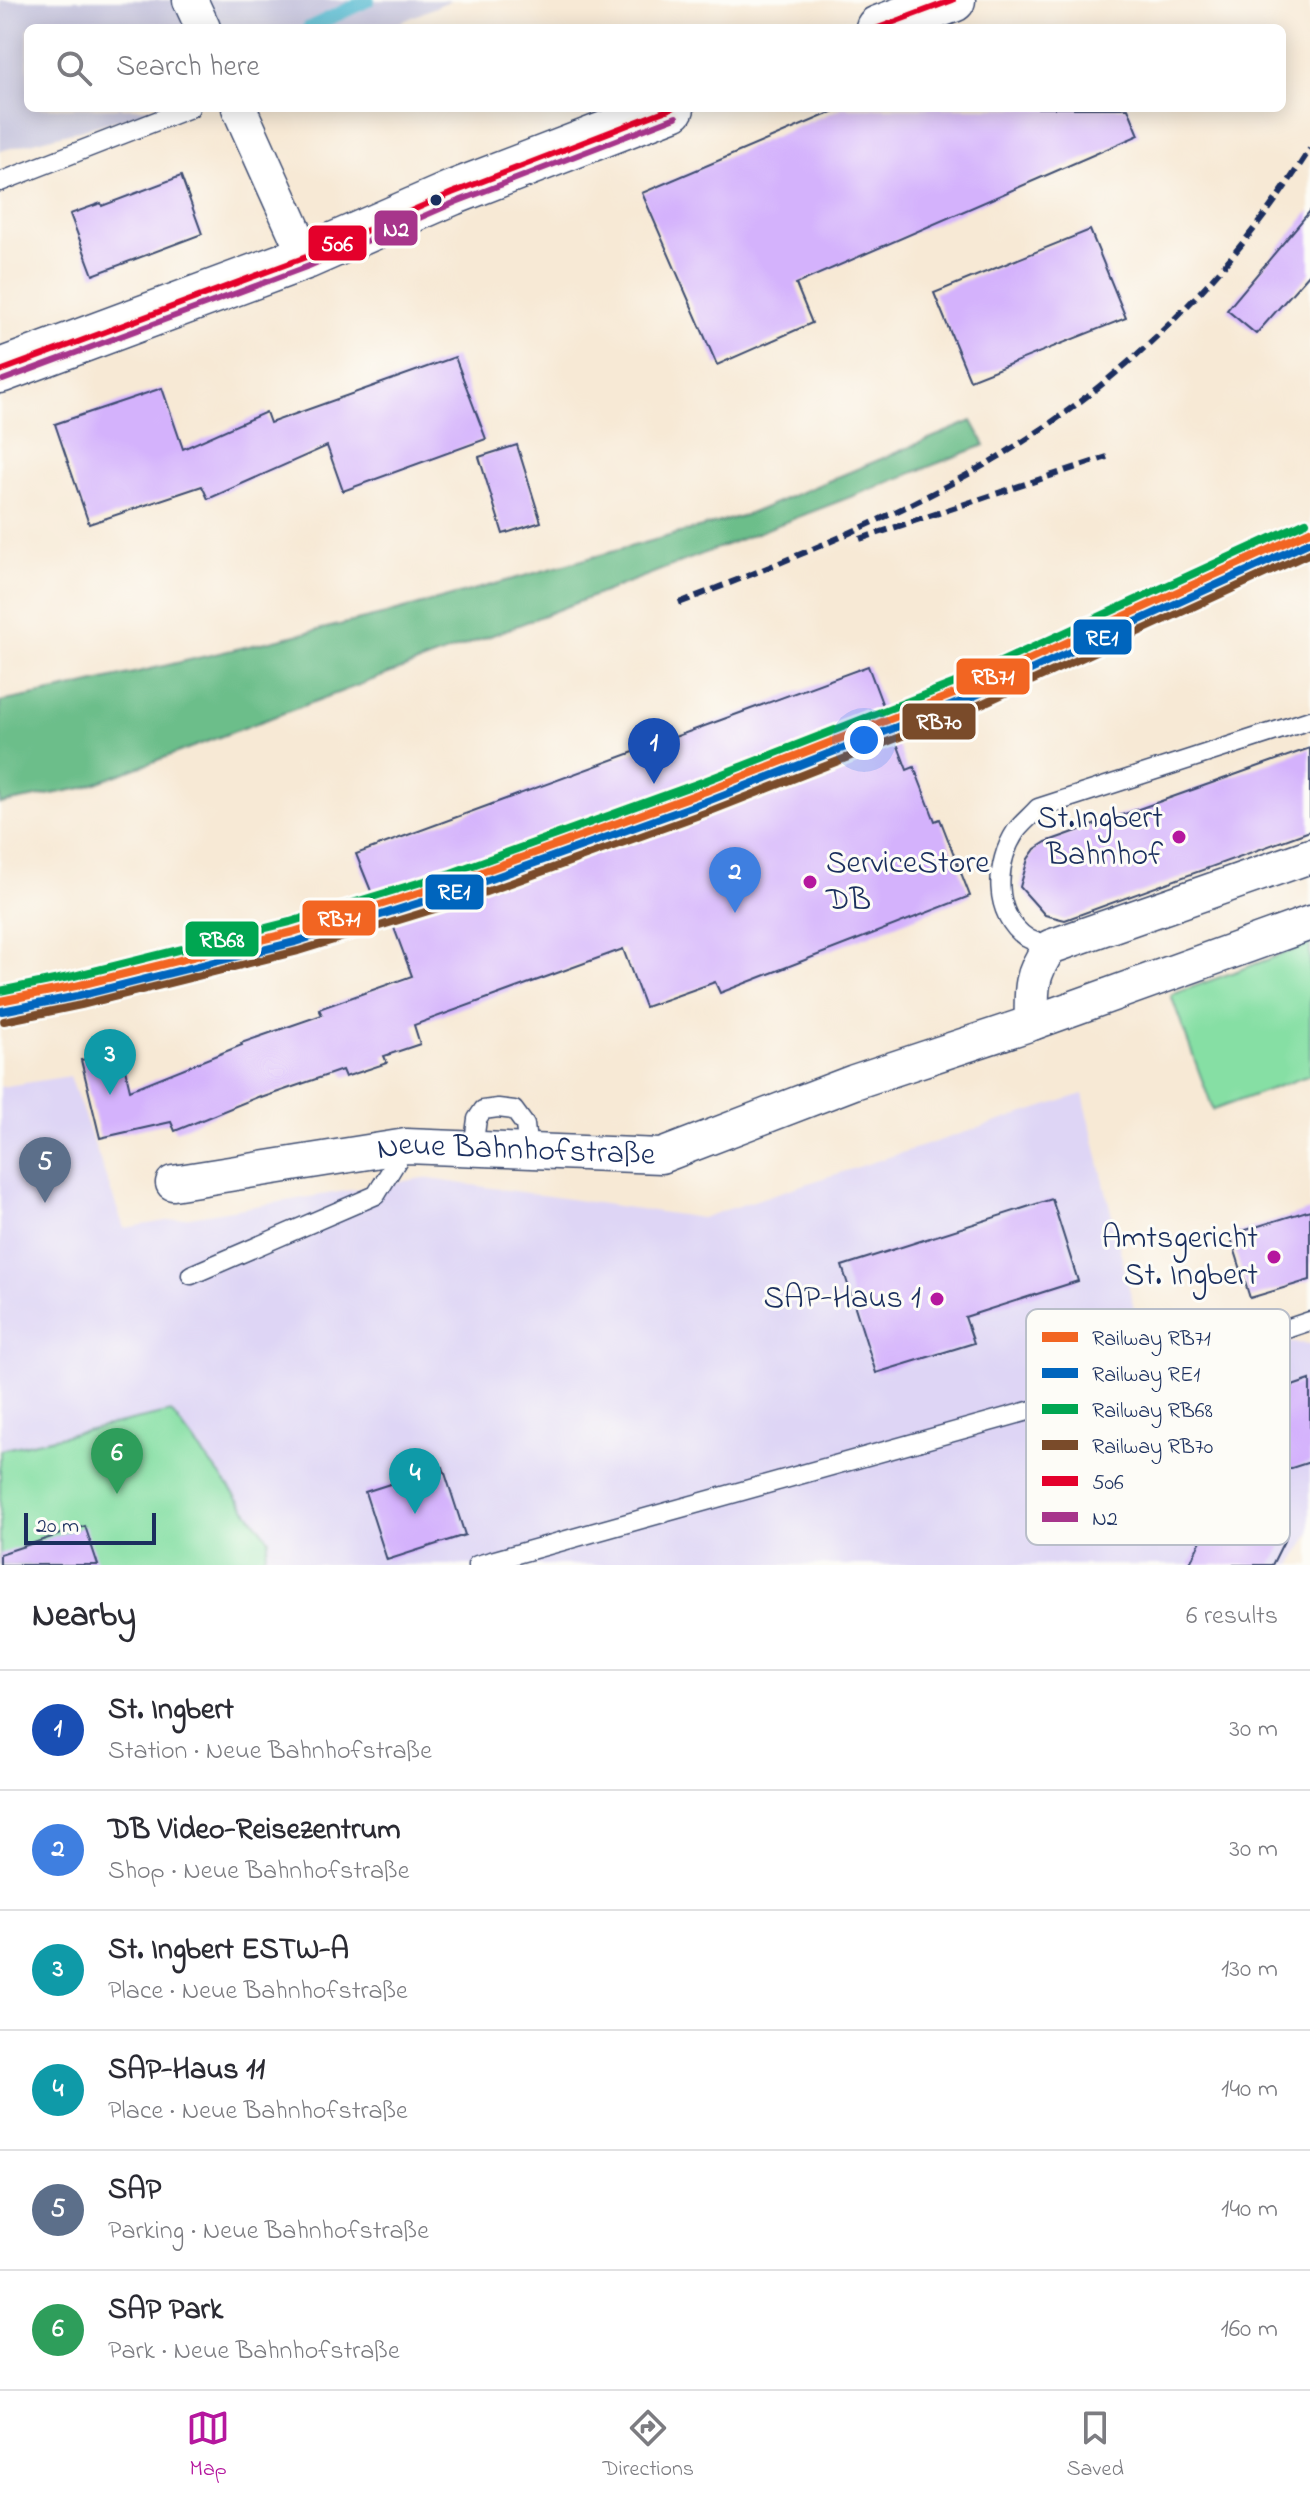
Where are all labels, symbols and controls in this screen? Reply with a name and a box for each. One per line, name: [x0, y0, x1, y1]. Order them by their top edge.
search box: [24, 24, 1286, 112]
icon: search: [52, 46, 96, 90]
text: Search here: [116, 46, 260, 90]
unlabelled marker: [428, 192, 444, 208]
line badge: N2: [373, 209, 419, 247]
text: N2: [383, 215, 409, 247]
line badge: 506: [307, 224, 368, 262]
text: 506: [321, 230, 353, 262]
line badge: RE1: [1072, 618, 1133, 656]
text: RE1: [1086, 624, 1118, 656]
line badge: RB71: [955, 657, 1031, 696]
text: RB71: [971, 663, 1015, 695]
line badge: RB70: [901, 702, 977, 741]
text: RB70: [916, 708, 962, 740]
pin: 1: [628, 718, 680, 784]
your location: [844, 720, 884, 760]
place label: St.Ingbert Bahnhof: [1037, 796, 1163, 880]
marker: St.Ingbert Bahnhof: [1170, 828, 1188, 846]
place label: ServiceStore DB: [825, 841, 990, 925]
pin: 2: [709, 847, 761, 913]
line badge: RE1: [424, 873, 485, 911]
marker: ServiceStore DB: [801, 873, 819, 891]
text: RE1: [438, 878, 470, 910]
line badge: RB71: [301, 899, 377, 937]
text: RB71: [317, 905, 361, 937]
line badge: RB68: [184, 920, 260, 958]
text: RB68: [200, 926, 245, 958]
pin: 3: [84, 1029, 136, 1095]
street label: Neue Bahnhofstraße: [374, 1122, 657, 1179]
pin: 5: [19, 1137, 71, 1203]
place label: Amtsgericht St. Ingbert: [1102, 1216, 1258, 1300]
marker: Amtsgericht St. Ingbert: [1265, 1248, 1283, 1266]
place label: SAP-Haus 1: [764, 1276, 921, 1323]
marker: SAP-Haus 1: [928, 1290, 946, 1308]
legend: [1026, 1309, 1290, 1545]
text: Railway RB71: [1092, 1324, 1211, 1357]
text: Railway RE1: [1092, 1360, 1200, 1393]
text: Railway RB68: [1092, 1396, 1213, 1429]
pin: 6: [91, 1428, 143, 1494]
text: Railway RB70: [1092, 1432, 1213, 1465]
pin: 4: [389, 1448, 441, 1514]
text: 506: [1092, 1468, 1124, 1500]
text: N2: [1092, 1504, 1118, 1536]
scale bar: [24, 1509, 156, 1545]
text: 20 m: [36, 1511, 79, 1543]
text: Nearby: [32, 1592, 136, 1642]
text: 6 results: [1186, 1598, 1278, 1636]
text: St. Ingbert: [108, 1689, 234, 1733]
text: 1: [54, 1711, 62, 1749]
text: 30 m: [1229, 1711, 1278, 1749]
text: Station · Neue Bahnhofstraße: [108, 1733, 432, 1771]
text: DB Video-Reisezentrum: [108, 1809, 401, 1853]
text: 2: [52, 1831, 64, 1869]
text: 30 m: [1229, 1831, 1278, 1869]
text: Shop · Neue Bahnhofstraße: [108, 1853, 409, 1891]
text: St. Ingbert ESTW-A: [108, 1929, 349, 1973]
text: 3: [53, 1951, 63, 1989]
text: 130 m: [1221, 1951, 1278, 1989]
text: Place · Neue Bahnhofstraße: [108, 1973, 408, 2011]
text: SAP-Haus 11: [108, 2049, 265, 2093]
text: 4: [53, 2071, 63, 2109]
text: 140 m: [1221, 2071, 1278, 2109]
text: Place · Neue Bahnhofstraße: [108, 2093, 408, 2131]
text: SAP: [108, 2169, 161, 2213]
text: 5: [51, 2191, 65, 2229]
text: 140 m: [1221, 2191, 1278, 2229]
text: Parking · Neue Bahnhofstraße: [108, 2213, 429, 2251]
text: SAP Park: [108, 2289, 223, 2333]
text: 6: [52, 2311, 64, 2349]
text: 160 m: [1220, 2311, 1278, 2349]
text: Park · Neue Bahnhofstraße: [108, 2333, 400, 2371]
tab: Map: [186, 2406, 230, 2486]
tab: Directions: [603, 2406, 694, 2486]
tab: Saved: [1066, 2406, 1124, 2486]

